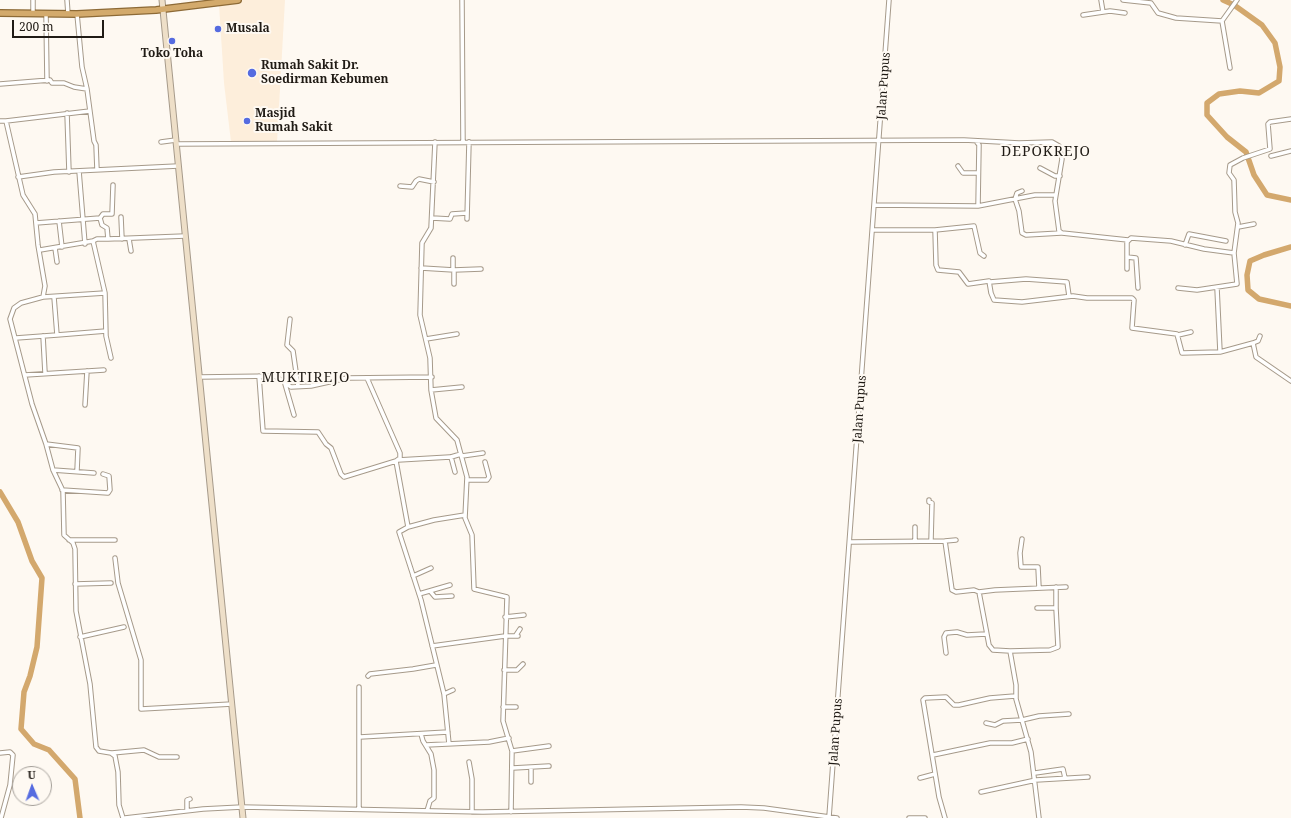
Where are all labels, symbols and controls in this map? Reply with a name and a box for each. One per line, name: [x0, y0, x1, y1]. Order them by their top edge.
scale bar: [14, 12, 106, 38]
text: 200 m: [19, 18, 54, 35]
place label: Musala: [226, 22, 270, 36]
marker: Musala: [213, 24, 223, 34]
marker: Toko Toha: [167, 36, 177, 46]
place label: Toko Toha: [141, 47, 203, 61]
street label: Jalan Pupus: [874, 52, 894, 120]
place label: Rumah Sakit Dr. Soedirman Kebumen: [261, 59, 389, 87]
marker: Rumah Sakit Dr. Soedirman Kebumen: [246, 67, 258, 79]
place label: Masjid Rumah Sakit: [255, 107, 333, 135]
marker: Masjid Rumah Sakit: [242, 116, 252, 126]
district label: DEPOKREJO: [1001, 144, 1091, 160]
district label: MUKTIREJO: [262, 370, 350, 386]
street label: Jalan Pupus: [850, 375, 870, 443]
street label: Jalan Pupus: [826, 698, 846, 766]
north arrow: [12, 766, 52, 806]
text: U: [27, 767, 36, 782]

